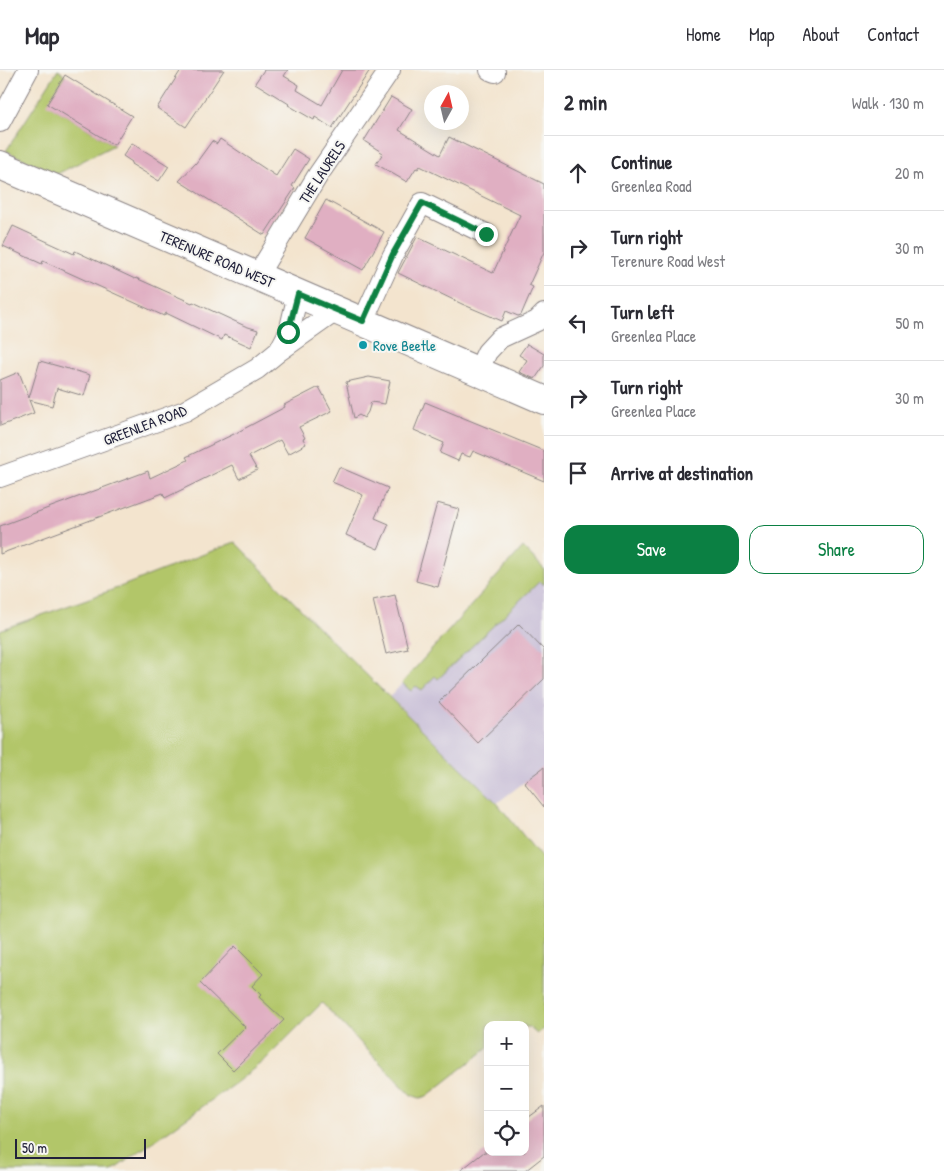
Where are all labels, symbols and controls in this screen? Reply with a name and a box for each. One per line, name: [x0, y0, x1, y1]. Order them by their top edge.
text: Map: [25, 19, 59, 51]
text: Home: [686, 22, 721, 47]
text: Map: [749, 22, 774, 47]
text: About: [802, 22, 839, 47]
text: Contact: [867, 22, 919, 47]
north arrow: [424, 85, 469, 130]
text: 2 min: [564, 88, 607, 117]
text: Walk · 130 m: [852, 92, 924, 114]
street label: THE LAURELS: [294, 136, 350, 208]
text: Continue: [611, 149, 672, 175]
icon: ahead: [564, 159, 592, 187]
text: 20 m: [895, 162, 924, 184]
text: Greenlea Road: [611, 175, 692, 197]
route end: [475, 223, 498, 246]
text: Turn right: [611, 224, 682, 250]
street label: TERENURE ROAD WEST: [156, 225, 279, 293]
icon: right: [564, 234, 592, 262]
text: 30 m: [895, 237, 924, 259]
text: Terenure Road West: [611, 250, 725, 272]
text: Turn left: [611, 299, 674, 325]
icon: left: [564, 309, 592, 337]
text: 50 m: [896, 312, 924, 334]
route start: [277, 321, 300, 344]
text: Greenlea Place: [611, 325, 696, 347]
place label: Rove Beetle: [373, 335, 436, 356]
marker: Rove Beetle: [357, 339, 369, 351]
text: Turn right: [611, 374, 682, 400]
icon: right: [564, 384, 592, 412]
text: 30 m: [895, 387, 924, 409]
street label: GREENLEA ROAD: [100, 399, 191, 451]
text: Greenlea Place: [611, 400, 696, 422]
icon: arrive: [564, 459, 592, 487]
text: Arrive at destination: [611, 460, 753, 486]
button: Save: [564, 525, 739, 574]
button: Share: [749, 525, 924, 574]
map controls: [484, 1021, 529, 1156]
button: +: [484, 1021, 529, 1066]
button: −: [484, 1066, 529, 1111]
button: locate: [484, 1111, 529, 1156]
scale bar: [15, 1136, 146, 1159]
text: 50 m: [22, 1138, 47, 1157]

